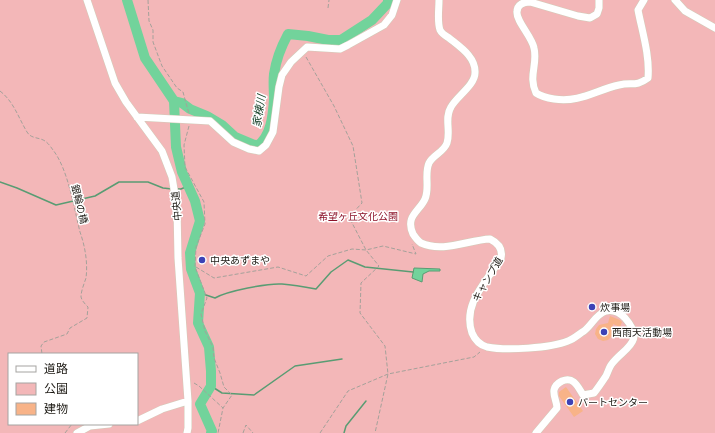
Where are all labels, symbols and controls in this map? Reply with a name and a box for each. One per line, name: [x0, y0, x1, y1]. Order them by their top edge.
water label: 家棟川: [250, 93, 268, 128]
street label: 銀輪の橋: [69, 183, 90, 225]
street label: 中央道: [170, 191, 183, 221]
park label: 希望ヶ丘文化公園: [318, 211, 398, 222]
marker: 中央あずまや: [197, 255, 207, 265]
place label: 中央あずまや: [210, 255, 270, 266]
street label: キャンプ道: [470, 255, 505, 304]
marker: 炊事場: [587, 302, 597, 312]
place label: 炊事場: [600, 302, 630, 313]
marker: 西雨天活動場: [599, 327, 609, 337]
place label: 西雨天活動場: [612, 327, 672, 338]
legend: [8, 353, 138, 425]
text: 道路: [44, 362, 68, 376]
text: 公園: [44, 382, 68, 396]
marker: パートセンター: [565, 397, 575, 407]
place label: パートセンター: [578, 397, 648, 408]
text: 建物: [44, 402, 68, 416]

